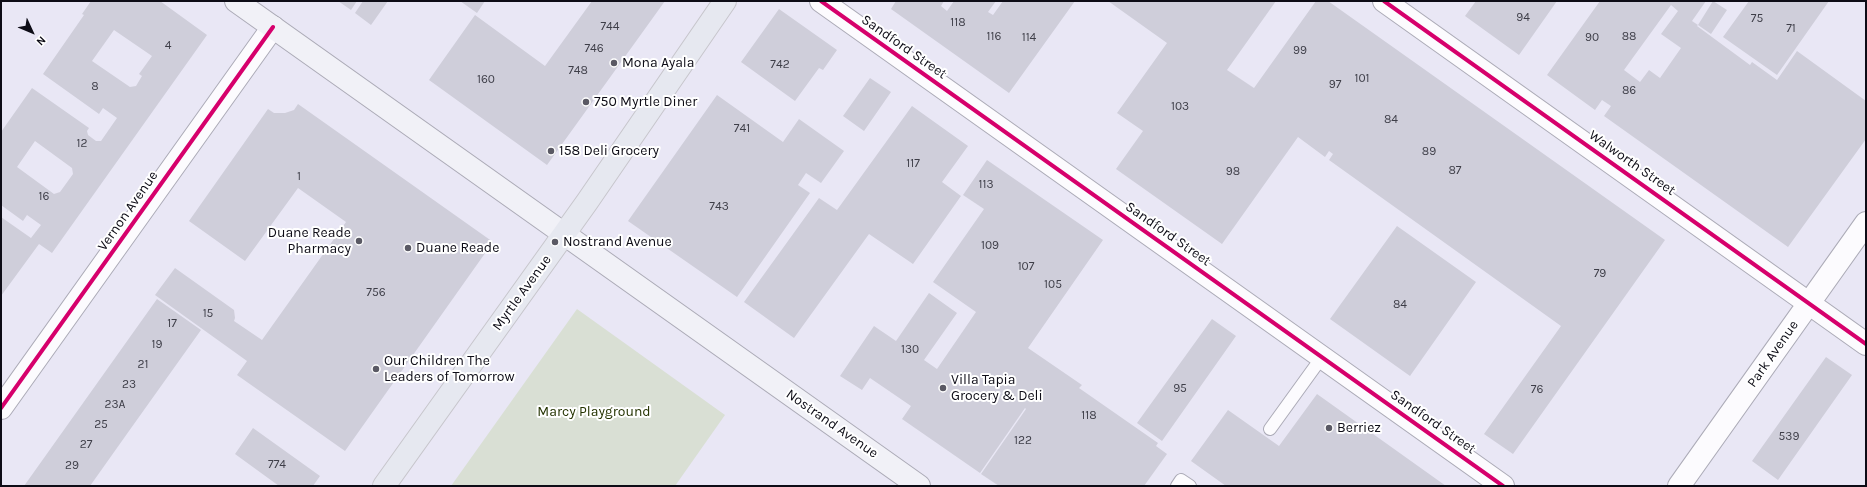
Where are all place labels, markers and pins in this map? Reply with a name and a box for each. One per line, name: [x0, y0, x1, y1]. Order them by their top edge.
place label: Mona Ayala: [622, 55, 694, 71]
marker: Mona Ayala: [609, 58, 619, 68]
place label: 750 Myrtle Diner: [594, 94, 697, 110]
marker: 750 Myrtle Diner: [581, 97, 591, 107]
place label: 158 Deli Grocery: [559, 143, 659, 159]
marker: 158 Deli Grocery: [546, 146, 556, 156]
place label: Duane Reade Pharmacy: [268, 225, 351, 258]
place label: Nostrand Avenue: [563, 234, 672, 250]
marker: Duane Reade Pharmacy: [354, 236, 364, 246]
marker: Nostrand Avenue: [550, 237, 560, 247]
place label: Duane Reade: [416, 240, 499, 256]
marker: Duane Reade: [403, 243, 413, 253]
place label: Our Children The Leaders of Tomorrow: [384, 353, 515, 386]
marker: Our Children The Leaders of Tomorrow: [371, 364, 381, 374]
place label: Villa Tapia Grocery & Deli: [951, 372, 1043, 404]
marker: Villa Tapia Grocery & Deli: [938, 383, 948, 393]
place label: Berriez: [1337, 420, 1381, 436]
marker: Berriez: [1324, 423, 1334, 433]

